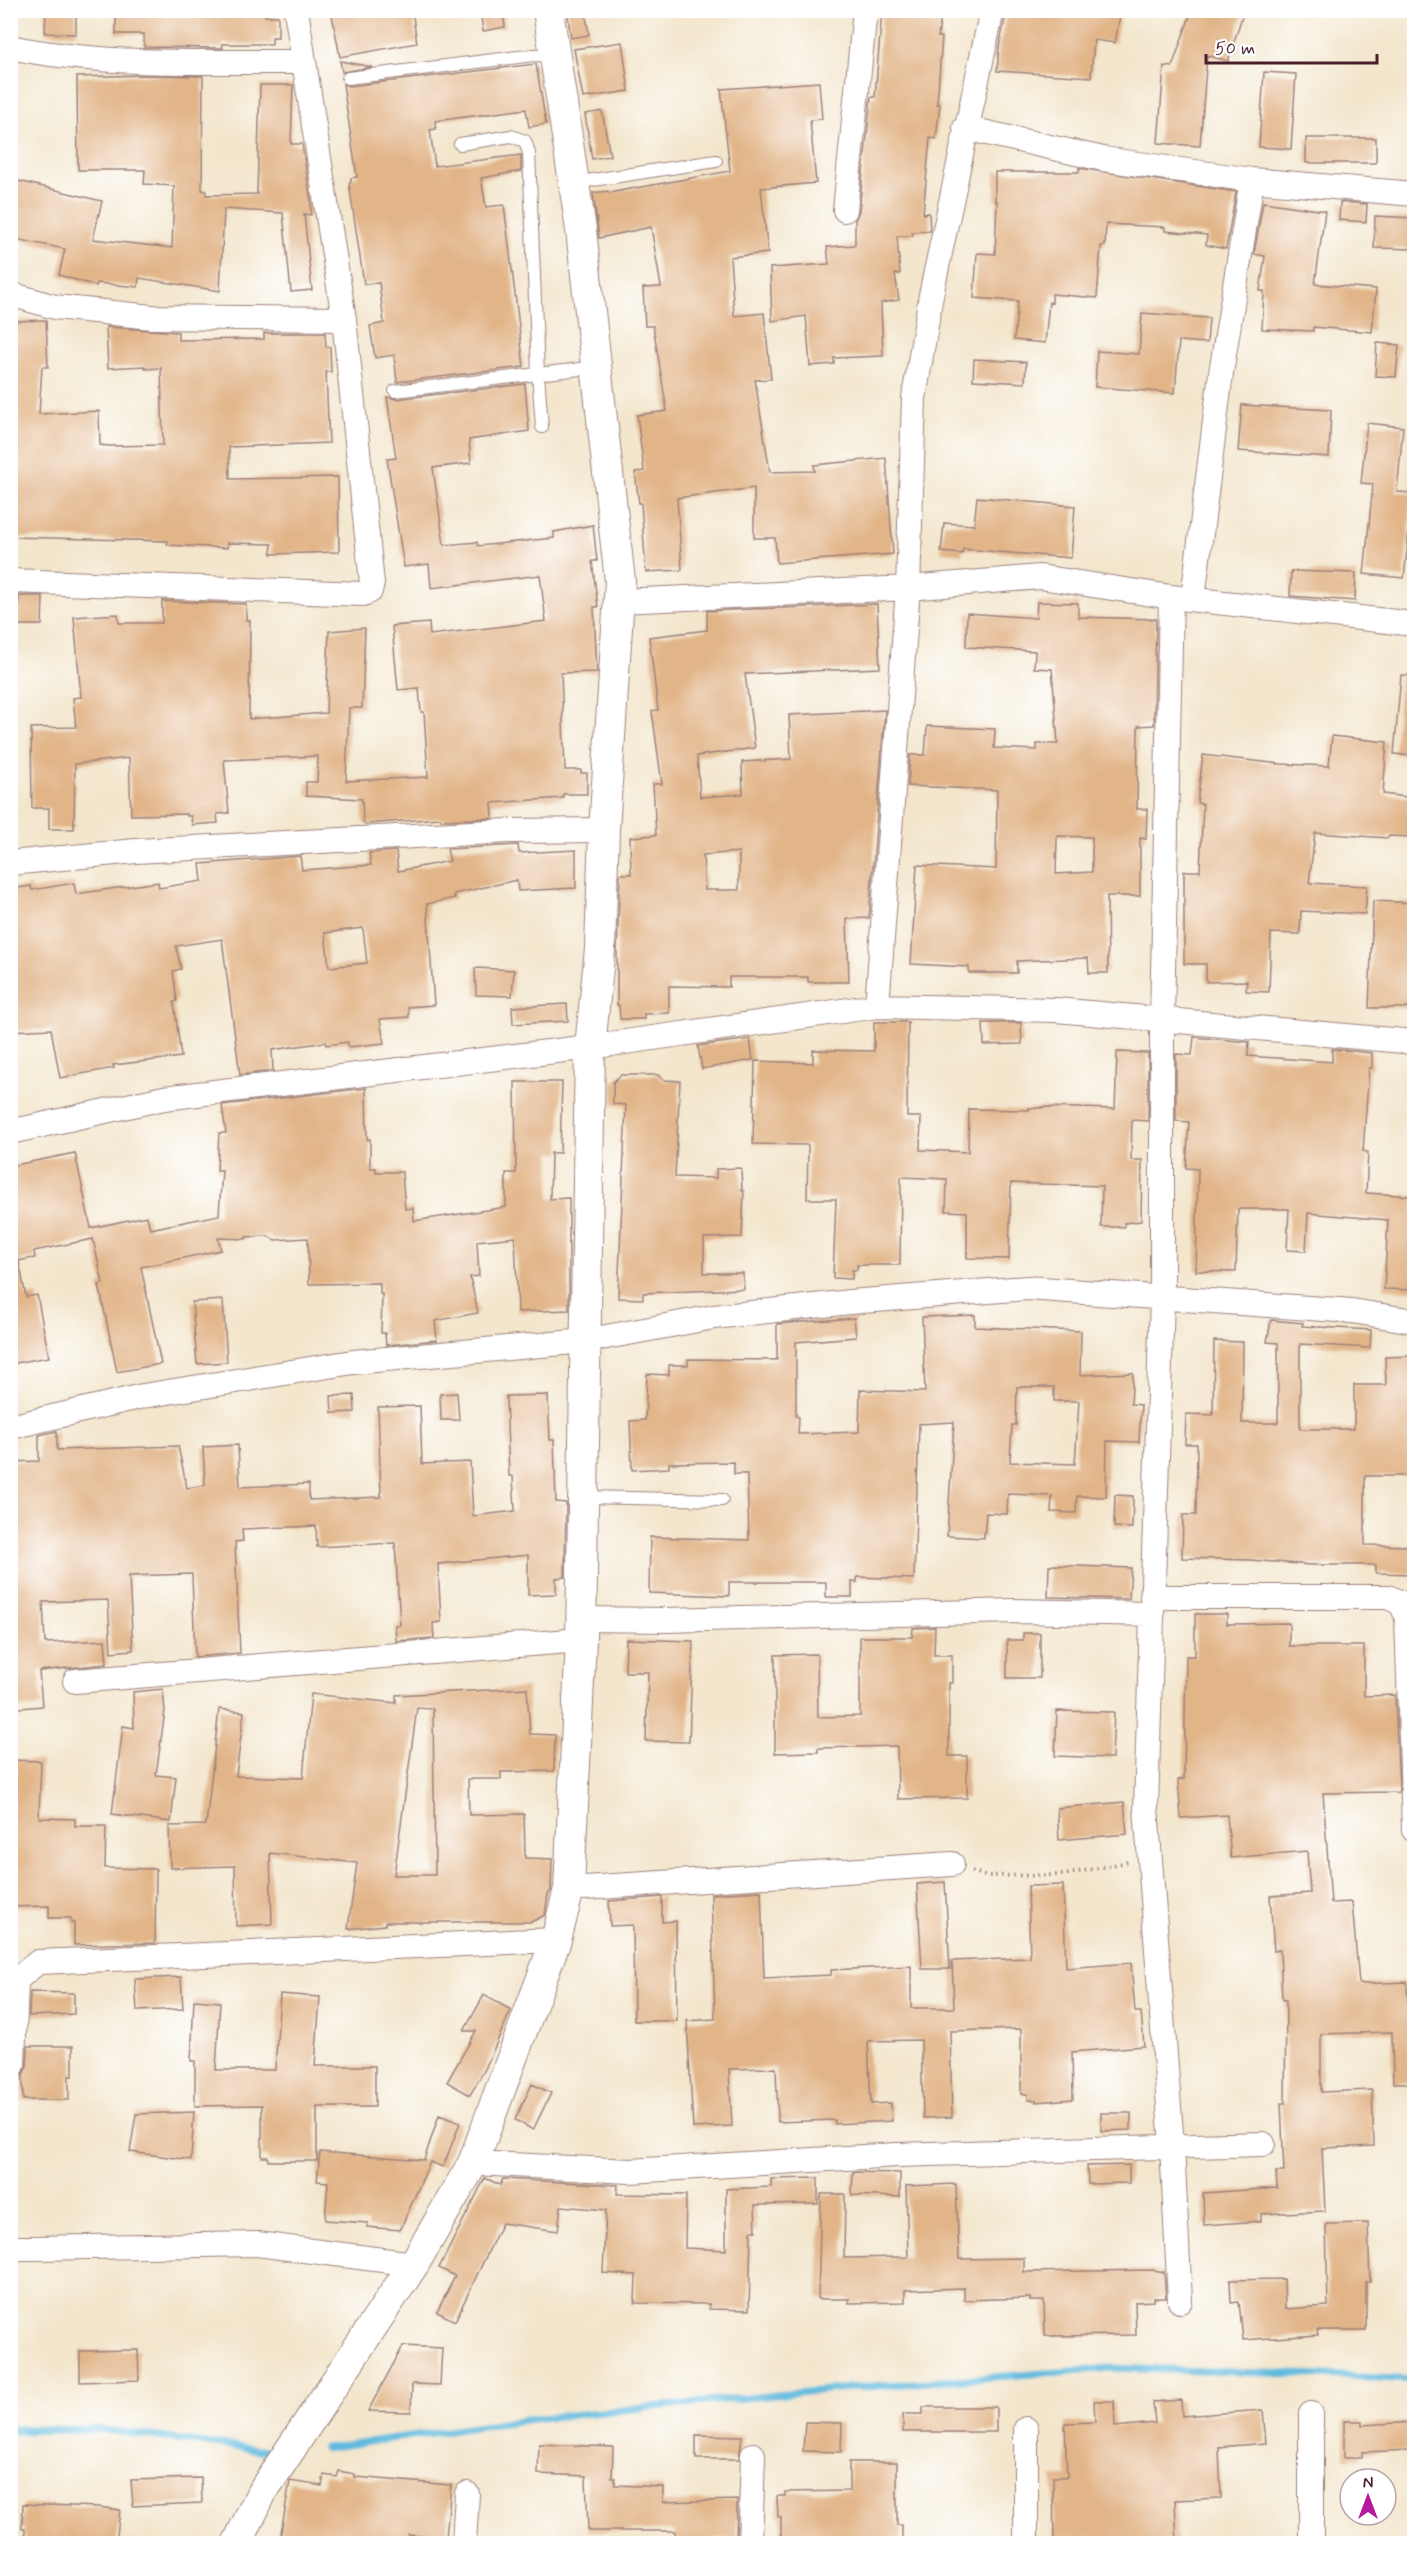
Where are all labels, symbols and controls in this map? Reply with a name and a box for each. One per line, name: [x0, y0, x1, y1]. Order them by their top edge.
scale bar: [1206, 27, 1377, 65]
text: 50 m: [1215, 37, 1255, 61]
north arrow: [1338, 2467, 1398, 2527]
text: N: [1363, 2473, 1373, 2494]

